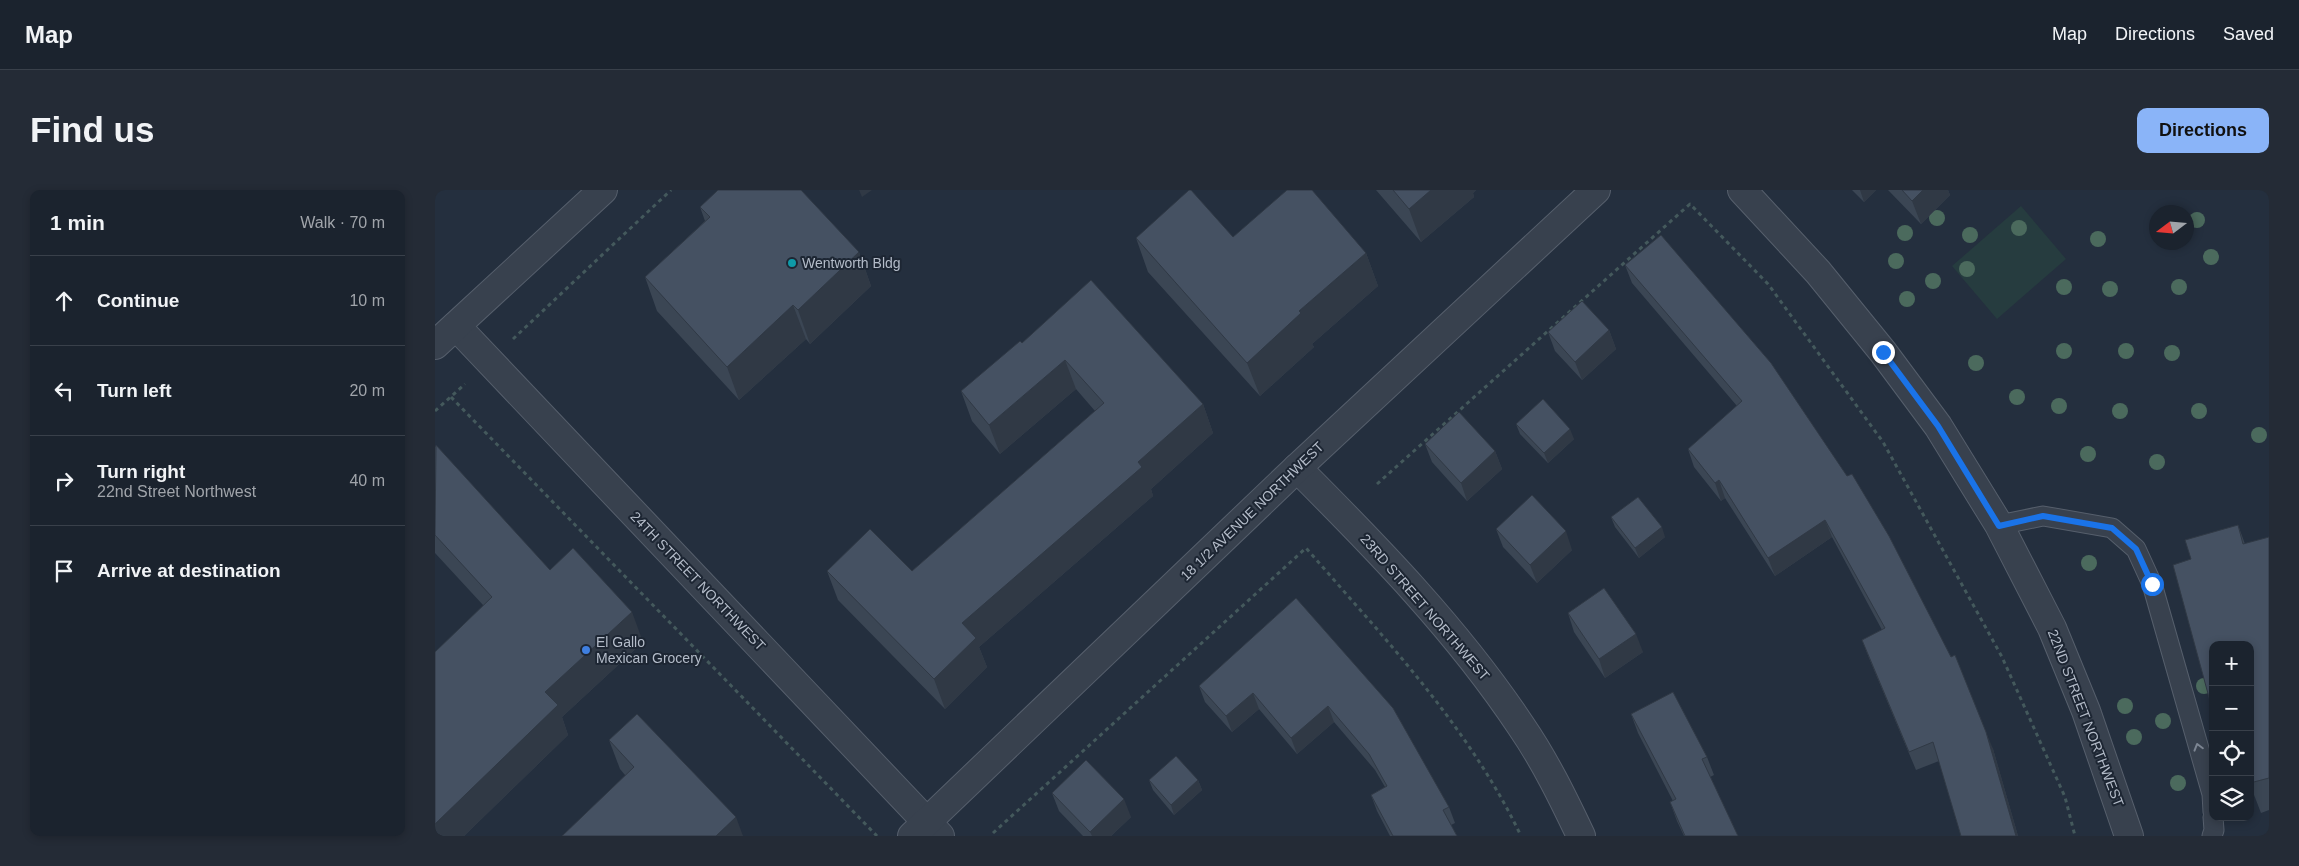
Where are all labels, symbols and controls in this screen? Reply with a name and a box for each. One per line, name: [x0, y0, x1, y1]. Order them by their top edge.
text: Map: [25, 21, 73, 48]
text: Map: [2052, 24, 2087, 44]
text: Directions: [2115, 24, 2195, 44]
text: Saved: [2223, 24, 2274, 44]
button: Directions: [2137, 108, 2269, 153]
text: Find us: [30, 110, 154, 149]
north arrow: [2149, 205, 2194, 250]
text: 1 min: [50, 211, 105, 234]
text: Walk · 70 m: [300, 214, 385, 231]
place label: Wentworth Bldg: [802, 255, 901, 271]
marker: Wentworth Bldg: [786, 257, 798, 269]
icon: ahead: [50, 287, 78, 315]
text: Continue: [97, 290, 179, 311]
text: 10 m: [349, 292, 385, 309]
route end: [1872, 341, 1895, 364]
icon: left: [50, 377, 78, 405]
text: Turn left: [97, 380, 172, 401]
text: 20 m: [349, 382, 385, 399]
street label: 18 1/2 AVENUE NORTHWEST: [1177, 438, 1327, 584]
text: Turn right: [97, 461, 185, 482]
icon: right: [50, 467, 78, 495]
text: 40 m: [349, 472, 385, 489]
text: 22nd Street Northwest: [97, 483, 256, 500]
street label: 24TH STREET NORTHWEST: [627, 508, 769, 654]
street label: 23RD STREET NORTHWEST: [1357, 531, 1493, 684]
icon: arrive: [50, 557, 78, 585]
text: Arrive at destination: [97, 560, 281, 581]
route start: [2141, 573, 2164, 596]
street label: 22ND STREET NORTHWEST: [2045, 627, 2127, 809]
place label: El Gallo Mexican Grocery: [596, 634, 702, 666]
map controls: [2209, 641, 2254, 821]
button: +: [2209, 641, 2254, 686]
marker: El Gallo Mexican Grocery: [580, 644, 592, 656]
button: −: [2209, 686, 2254, 731]
button: locate: [2209, 731, 2254, 776]
one-way arrow: [2194, 744, 2204, 752]
button: layers: [2209, 776, 2254, 821]

